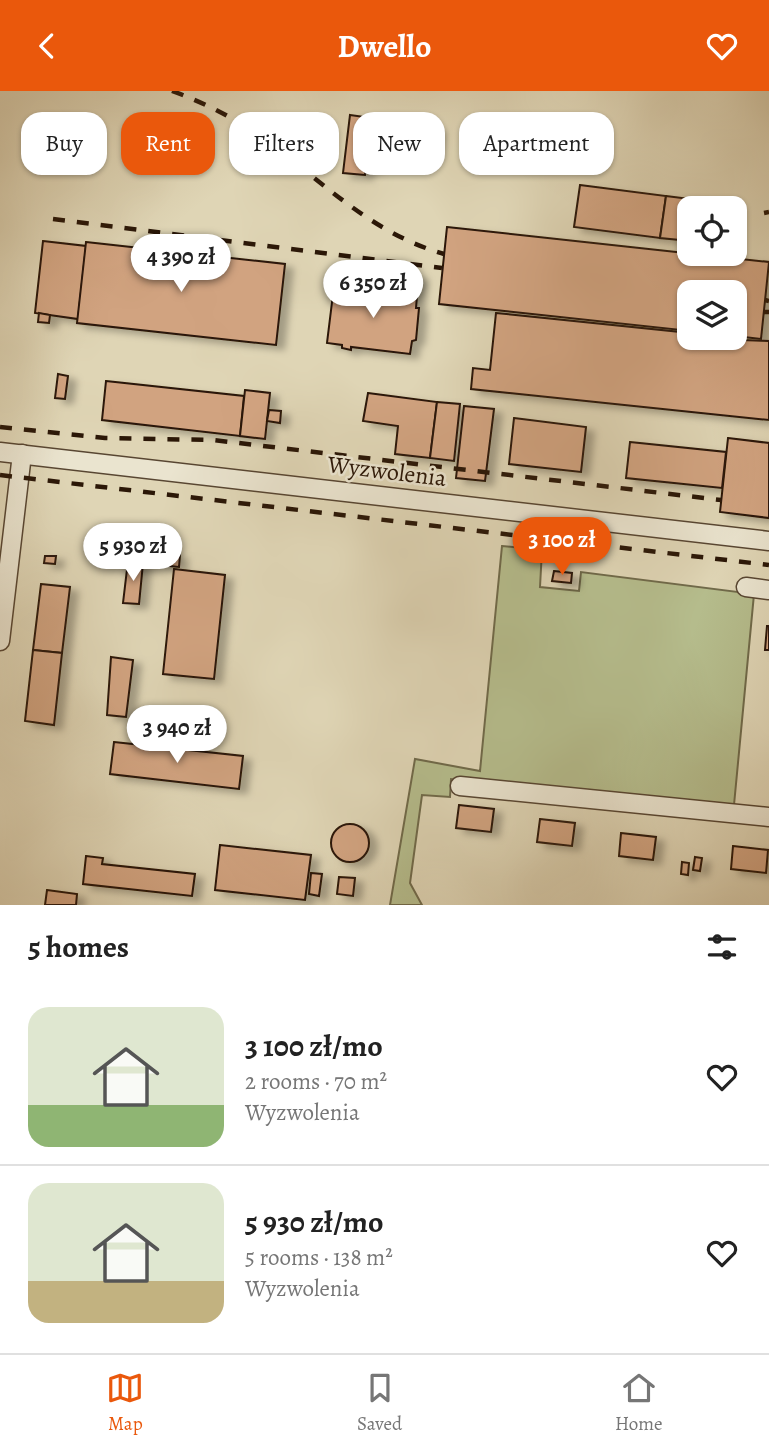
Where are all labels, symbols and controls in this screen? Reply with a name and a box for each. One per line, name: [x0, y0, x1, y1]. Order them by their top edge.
text: Dwello: [338, 24, 431, 68]
icon: back: [28, 27, 66, 65]
icon: heart: [703, 27, 741, 65]
chip: Buy: [21, 112, 107, 175]
chip: Rent: [121, 112, 215, 175]
chip: Filters: [229, 112, 339, 175]
chip: New: [353, 112, 445, 175]
chip: Apartment: [459, 112, 614, 175]
map controls: [677, 196, 747, 350]
button: locate: [677, 196, 747, 266]
pin: 4 390 zł: [109, 235, 253, 294]
text: 4 390 zł: [147, 241, 215, 272]
pin: 6 350 zł: [301, 261, 445, 320]
text: 6 350 zł: [339, 267, 407, 298]
button: layers: [677, 280, 747, 350]
street label: Wyzwolenia: [325, 448, 449, 494]
pin: 3 100 zł: [490, 517, 634, 577]
pin: 5 930 zł: [61, 524, 205, 583]
text: 3 100 zł: [529, 524, 595, 555]
text: 5 930 zł: [99, 530, 167, 561]
pin: 3 940 zł: [105, 705, 249, 765]
text: 3 940 zł: [143, 712, 211, 743]
text: 5 homes: [28, 927, 129, 967]
icon: filters: [703, 928, 741, 966]
text: 3 100 zł/mo: [245, 1026, 383, 1066]
icon: home: [84, 1035, 168, 1119]
icon: heart: [703, 1058, 741, 1096]
text: 2 rooms · 70 m²: [245, 1066, 387, 1097]
text: Wyzwolenia: [245, 1097, 360, 1128]
text: 5 930 zł/mo: [245, 1202, 383, 1242]
icon: home: [84, 1211, 168, 1295]
icon: heart: [703, 1234, 741, 1272]
text: 5 rooms · 138 m²: [245, 1242, 393, 1273]
text: Wyzwolenia: [245, 1273, 360, 1304]
tab: Map: [106, 1369, 144, 1437]
tab: Saved: [357, 1369, 402, 1437]
tab: Home: [615, 1369, 663, 1437]

